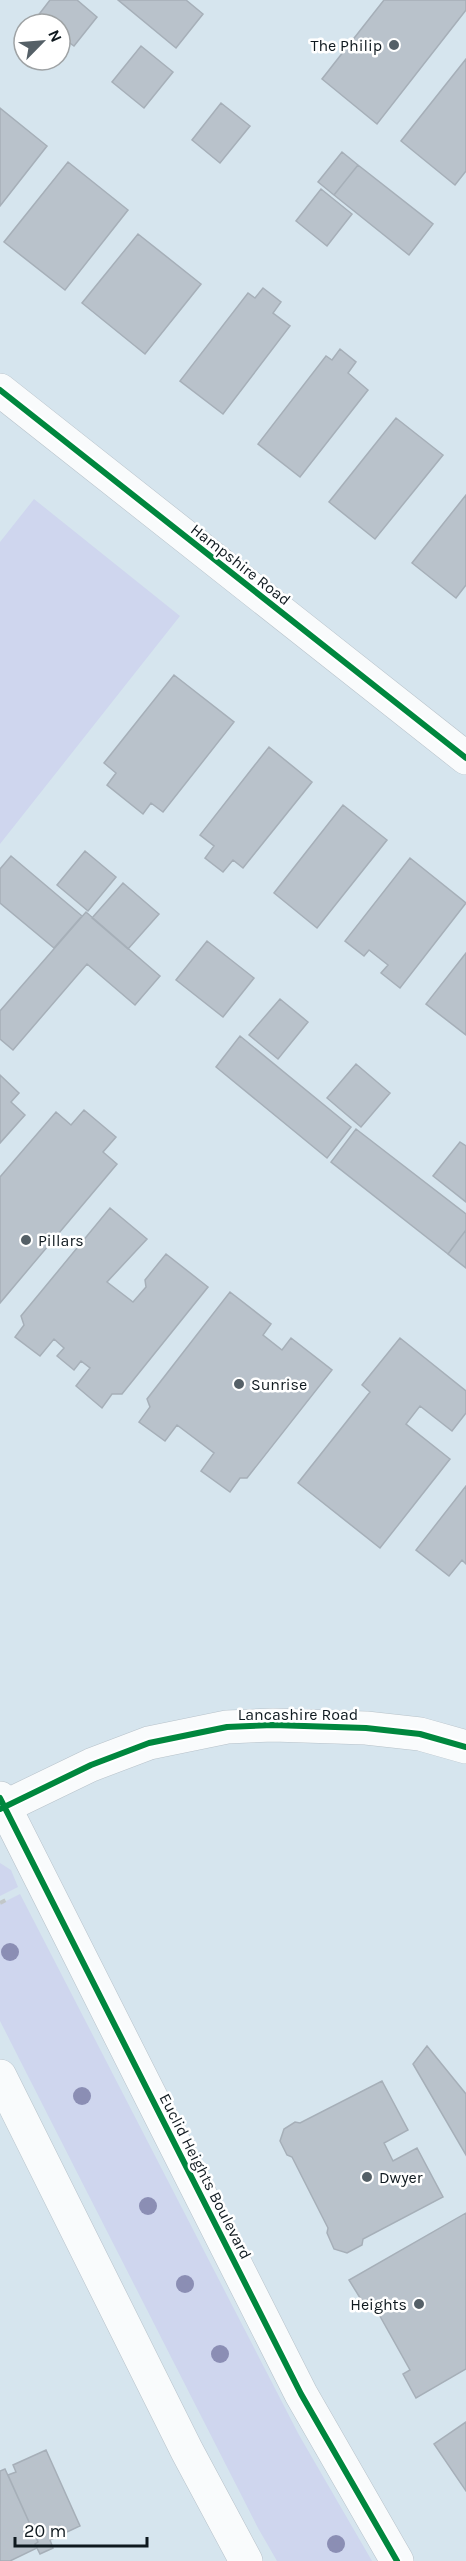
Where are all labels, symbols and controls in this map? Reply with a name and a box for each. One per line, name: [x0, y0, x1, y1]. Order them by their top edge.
north arrow: [12, 12, 72, 72]
text: N: [44, 27, 66, 45]
place label: The Philip: [310, 36, 382, 55]
marker: The Philip: [387, 38, 401, 52]
street label: Hampshire Road: [187, 520, 294, 609]
place label: Pillars: [38, 1231, 84, 1250]
marker: Pillars: [19, 1233, 33, 1247]
place label: Sunrise: [251, 1375, 307, 1394]
marker: Sunrise: [232, 1377, 246, 1391]
street label: Lancashire Road: [238, 1705, 358, 1724]
street label: Euclid Heights Boulevard: [155, 2090, 256, 2262]
place label: Dwyer: [379, 2168, 423, 2187]
marker: Dwyer: [360, 2170, 374, 2184]
place label: Heights: [350, 2295, 407, 2314]
marker: Heights: [412, 2297, 426, 2311]
scale bar: [15, 2510, 147, 2548]
text: 20 m: [24, 2520, 66, 2542]

